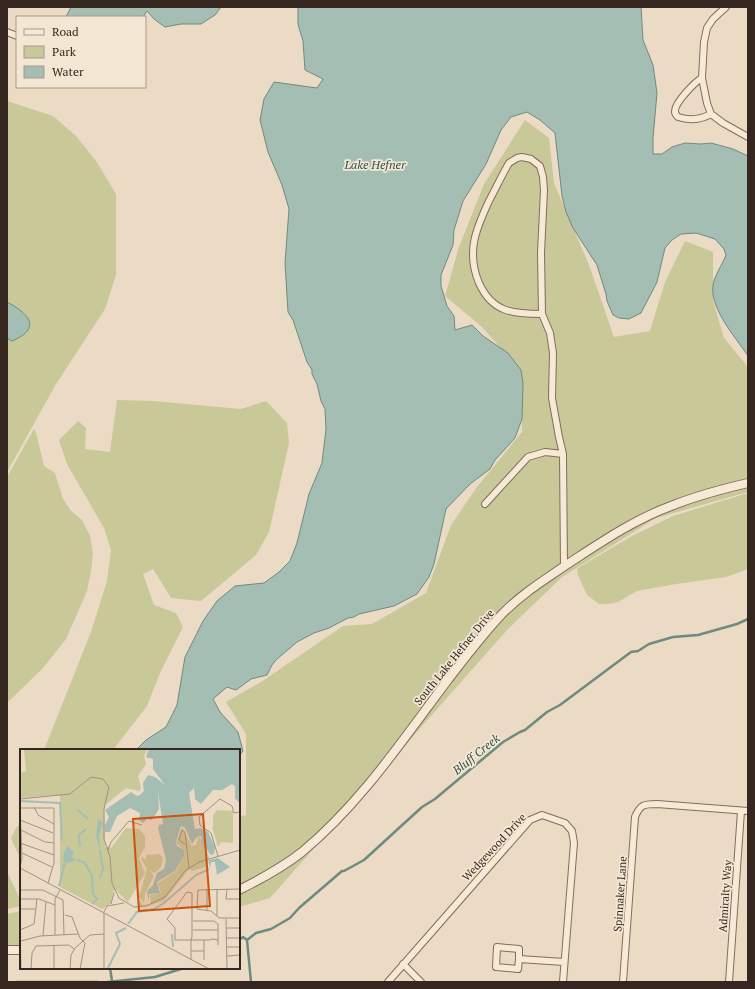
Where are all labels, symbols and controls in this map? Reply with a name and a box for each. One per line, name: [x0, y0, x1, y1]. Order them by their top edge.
legend: [16, 16, 146, 88]
text: Road: [52, 24, 79, 39]
text: Park: [52, 44, 77, 59]
text: Water: [52, 64, 84, 79]
water label: Lake Hefner: [343, 157, 407, 172]
street label: South Lake Hefner Drive: [411, 606, 497, 708]
water label: Bluff Creek: [449, 730, 503, 778]
inset map: [20, 749, 240, 969]
street label: Wedgewood Drive: [459, 810, 529, 884]
street label: Spinnaker Lane: [610, 855, 630, 932]
street label: Admiralty Way: [715, 859, 735, 933]

